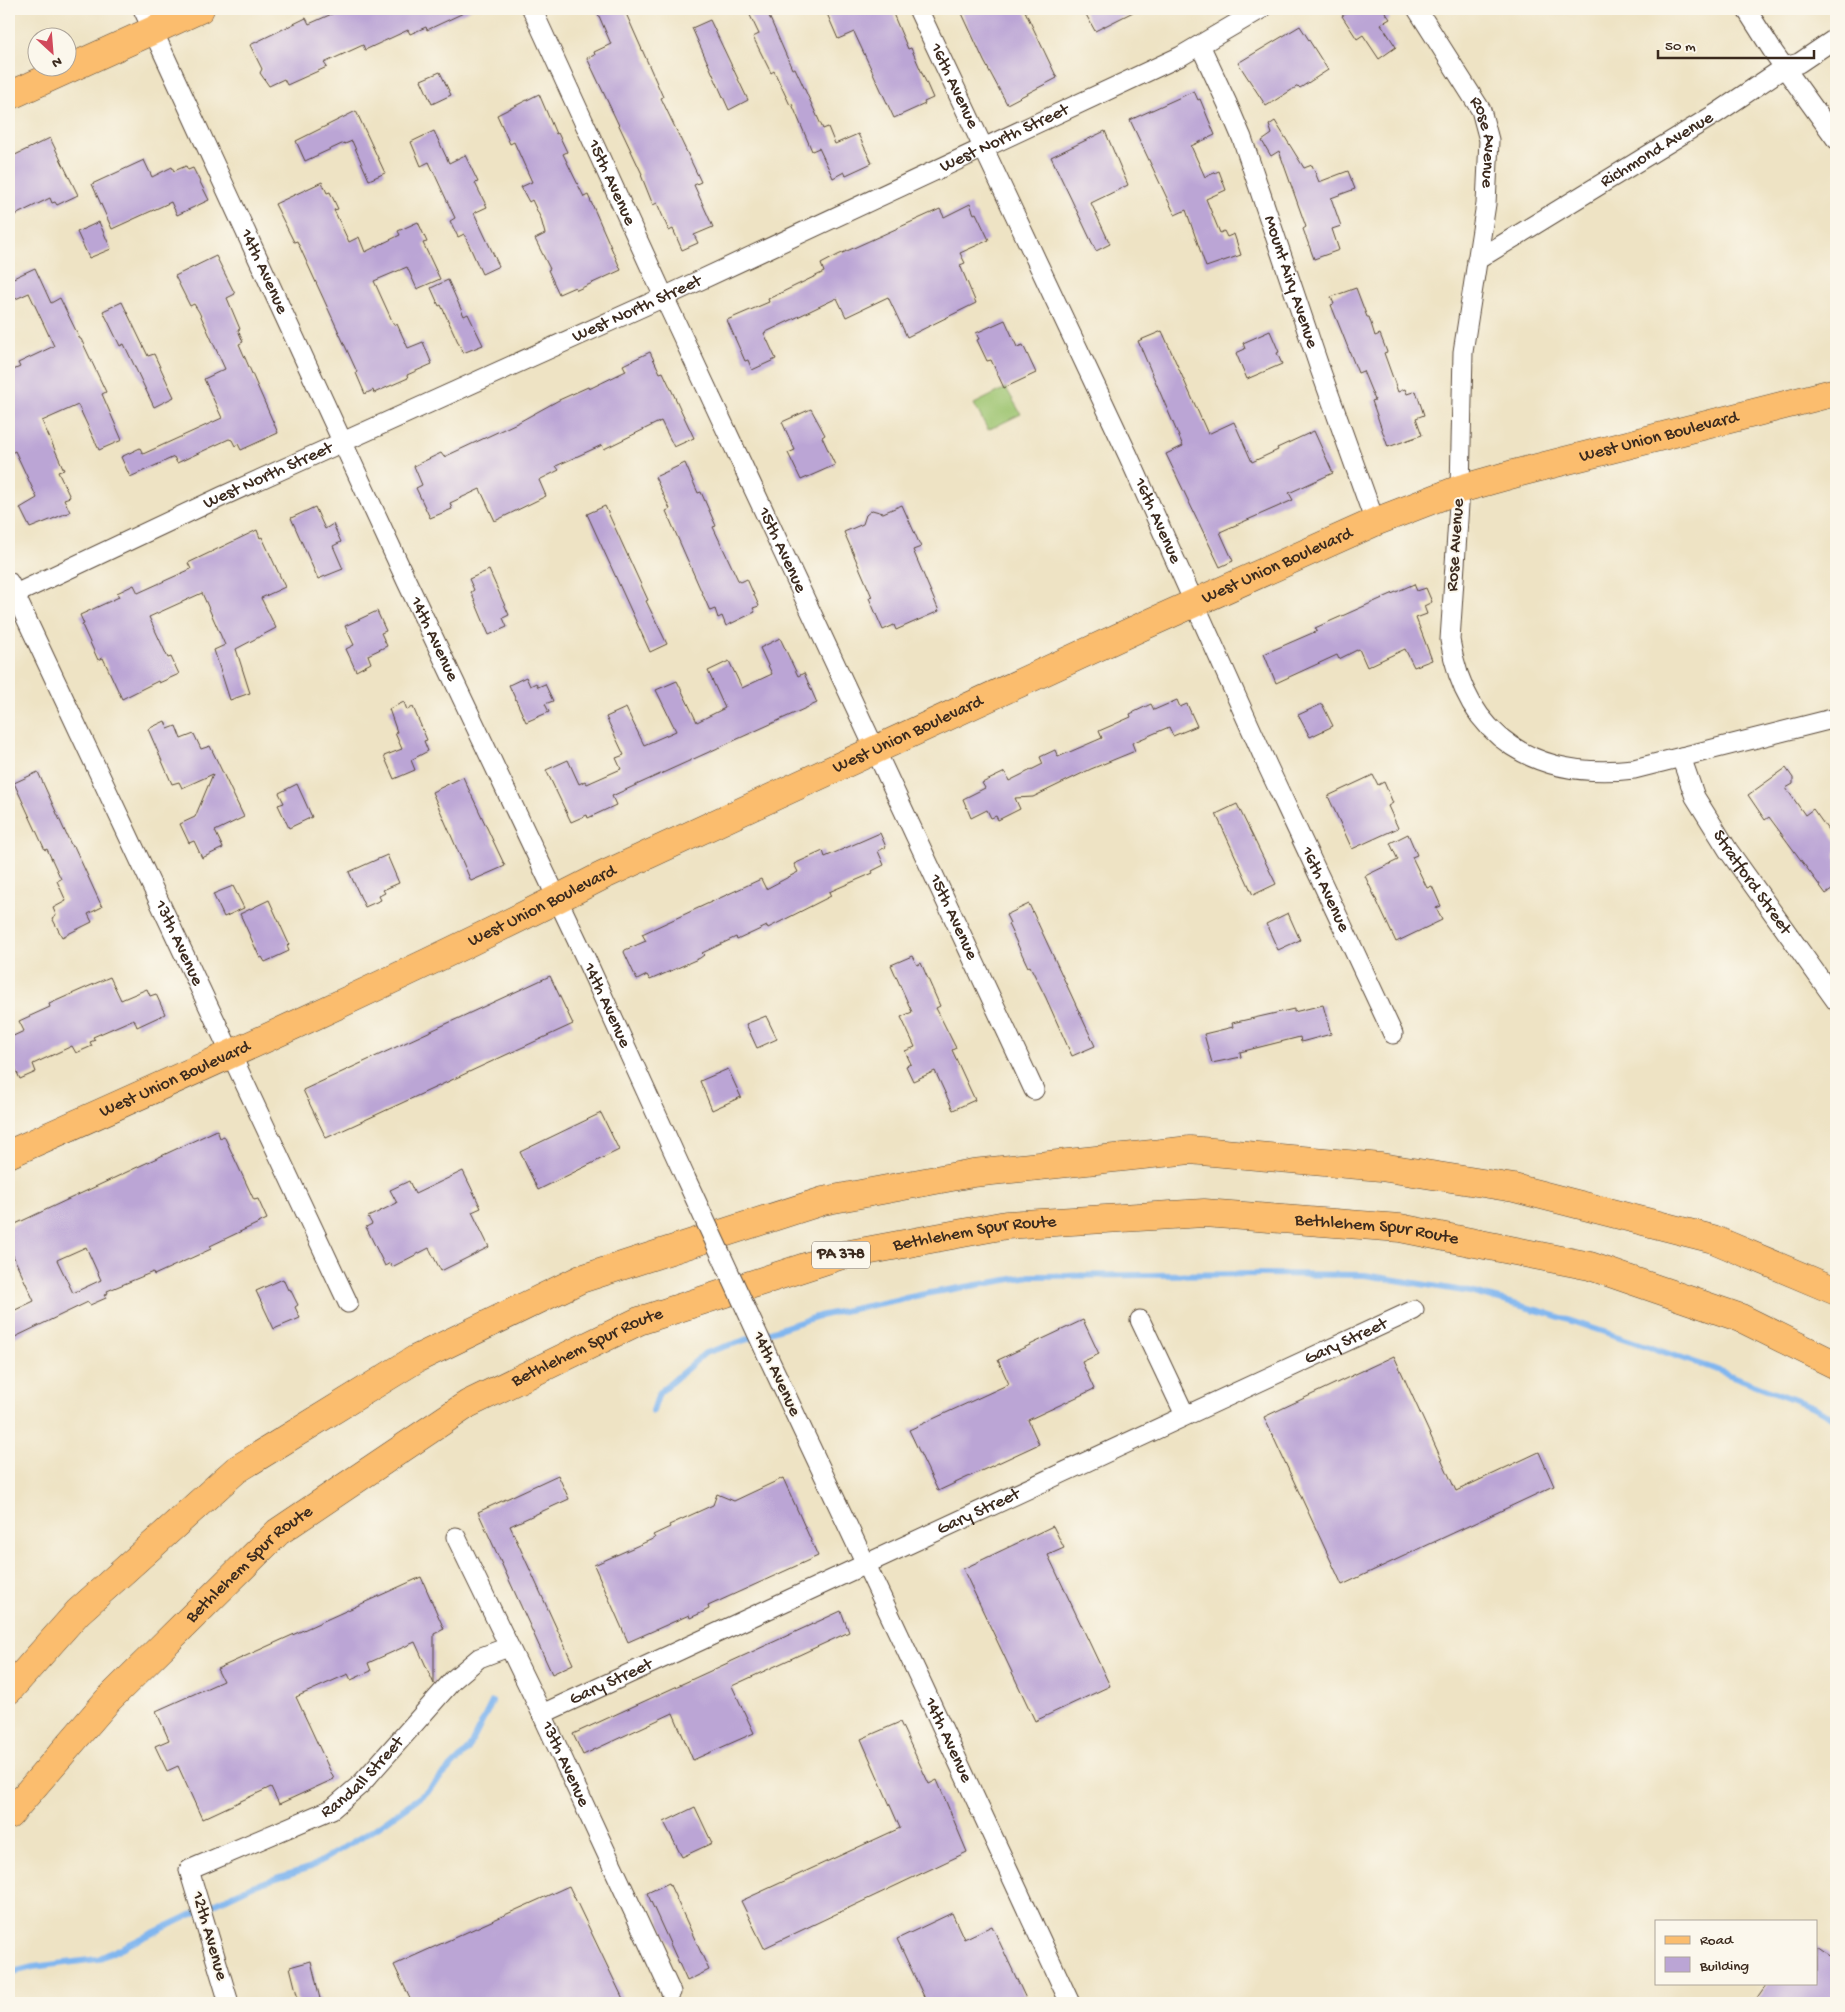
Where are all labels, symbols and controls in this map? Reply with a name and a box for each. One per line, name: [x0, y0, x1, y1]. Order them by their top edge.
north arrow: [28, 28, 78, 78]
scale bar: [1658, 28, 1814, 60]
text: 50 m: [1665, 38, 1696, 56]
street label: 16th Avenue: [925, 39, 984, 133]
text: N: [49, 52, 64, 71]
street label: Rose Avenue: [1465, 92, 1501, 189]
street label: West North Street: [937, 99, 1074, 177]
street label: Richmond Avenue: [1597, 107, 1718, 192]
street label: 15th Avenue: [582, 135, 641, 230]
street label: Mount Airy Avenue: [1258, 213, 1323, 352]
street label: 14th Avenue: [235, 225, 293, 318]
street label: West North Street: [569, 270, 707, 347]
street label: West Union Boulevard: [1577, 406, 1742, 467]
street label: West North Street: [200, 437, 337, 514]
street label: 16th Avenue: [1129, 474, 1186, 568]
street label: Rose Avenue: [1442, 497, 1470, 592]
street label: 15th Avenue: [753, 503, 811, 597]
street label: West Union Boulevard: [1198, 522, 1357, 609]
street label: 14th Avenue: [405, 592, 463, 685]
street label: West Union Boulevard: [830, 690, 988, 778]
street label: Stratford Street: [1708, 826, 1797, 940]
street label: 16th Avenue: [1296, 842, 1355, 936]
street label: West Union Boulevard: [465, 860, 621, 952]
street label: 15th Avenue: [924, 870, 983, 964]
street label: 13th Avenue: [149, 896, 208, 990]
street label: 14th Avenue: [578, 958, 636, 1052]
street label: West Union Boulevard: [96, 1036, 255, 1123]
street label: Bethlehem Spur Route: [1293, 1209, 1461, 1250]
street label: Bethlehem Spur Route: [890, 1211, 1058, 1256]
road number: PA 378: [812, 1242, 870, 1268]
street label: Bethlehem Spur Route: [507, 1303, 666, 1392]
street label: Gary Street: [1301, 1313, 1392, 1370]
street label: 14th Avenue: [747, 1327, 805, 1420]
street label: Gary Street: [934, 1483, 1025, 1540]
street label: Bethlehem Spur Route: [181, 1501, 317, 1628]
street label: Gary Street: [566, 1653, 657, 1710]
street label: 14th Avenue: [919, 1693, 977, 1786]
street label: 13th Avenue: [536, 1717, 594, 1811]
street label: Randall Street: [318, 1731, 410, 1823]
street label: 12th Avenue: [186, 1888, 232, 1984]
legend: [1655, 1920, 1818, 1984]
text: Road: [1700, 1932, 1734, 1950]
text: Building: [1699, 1958, 1749, 1976]

